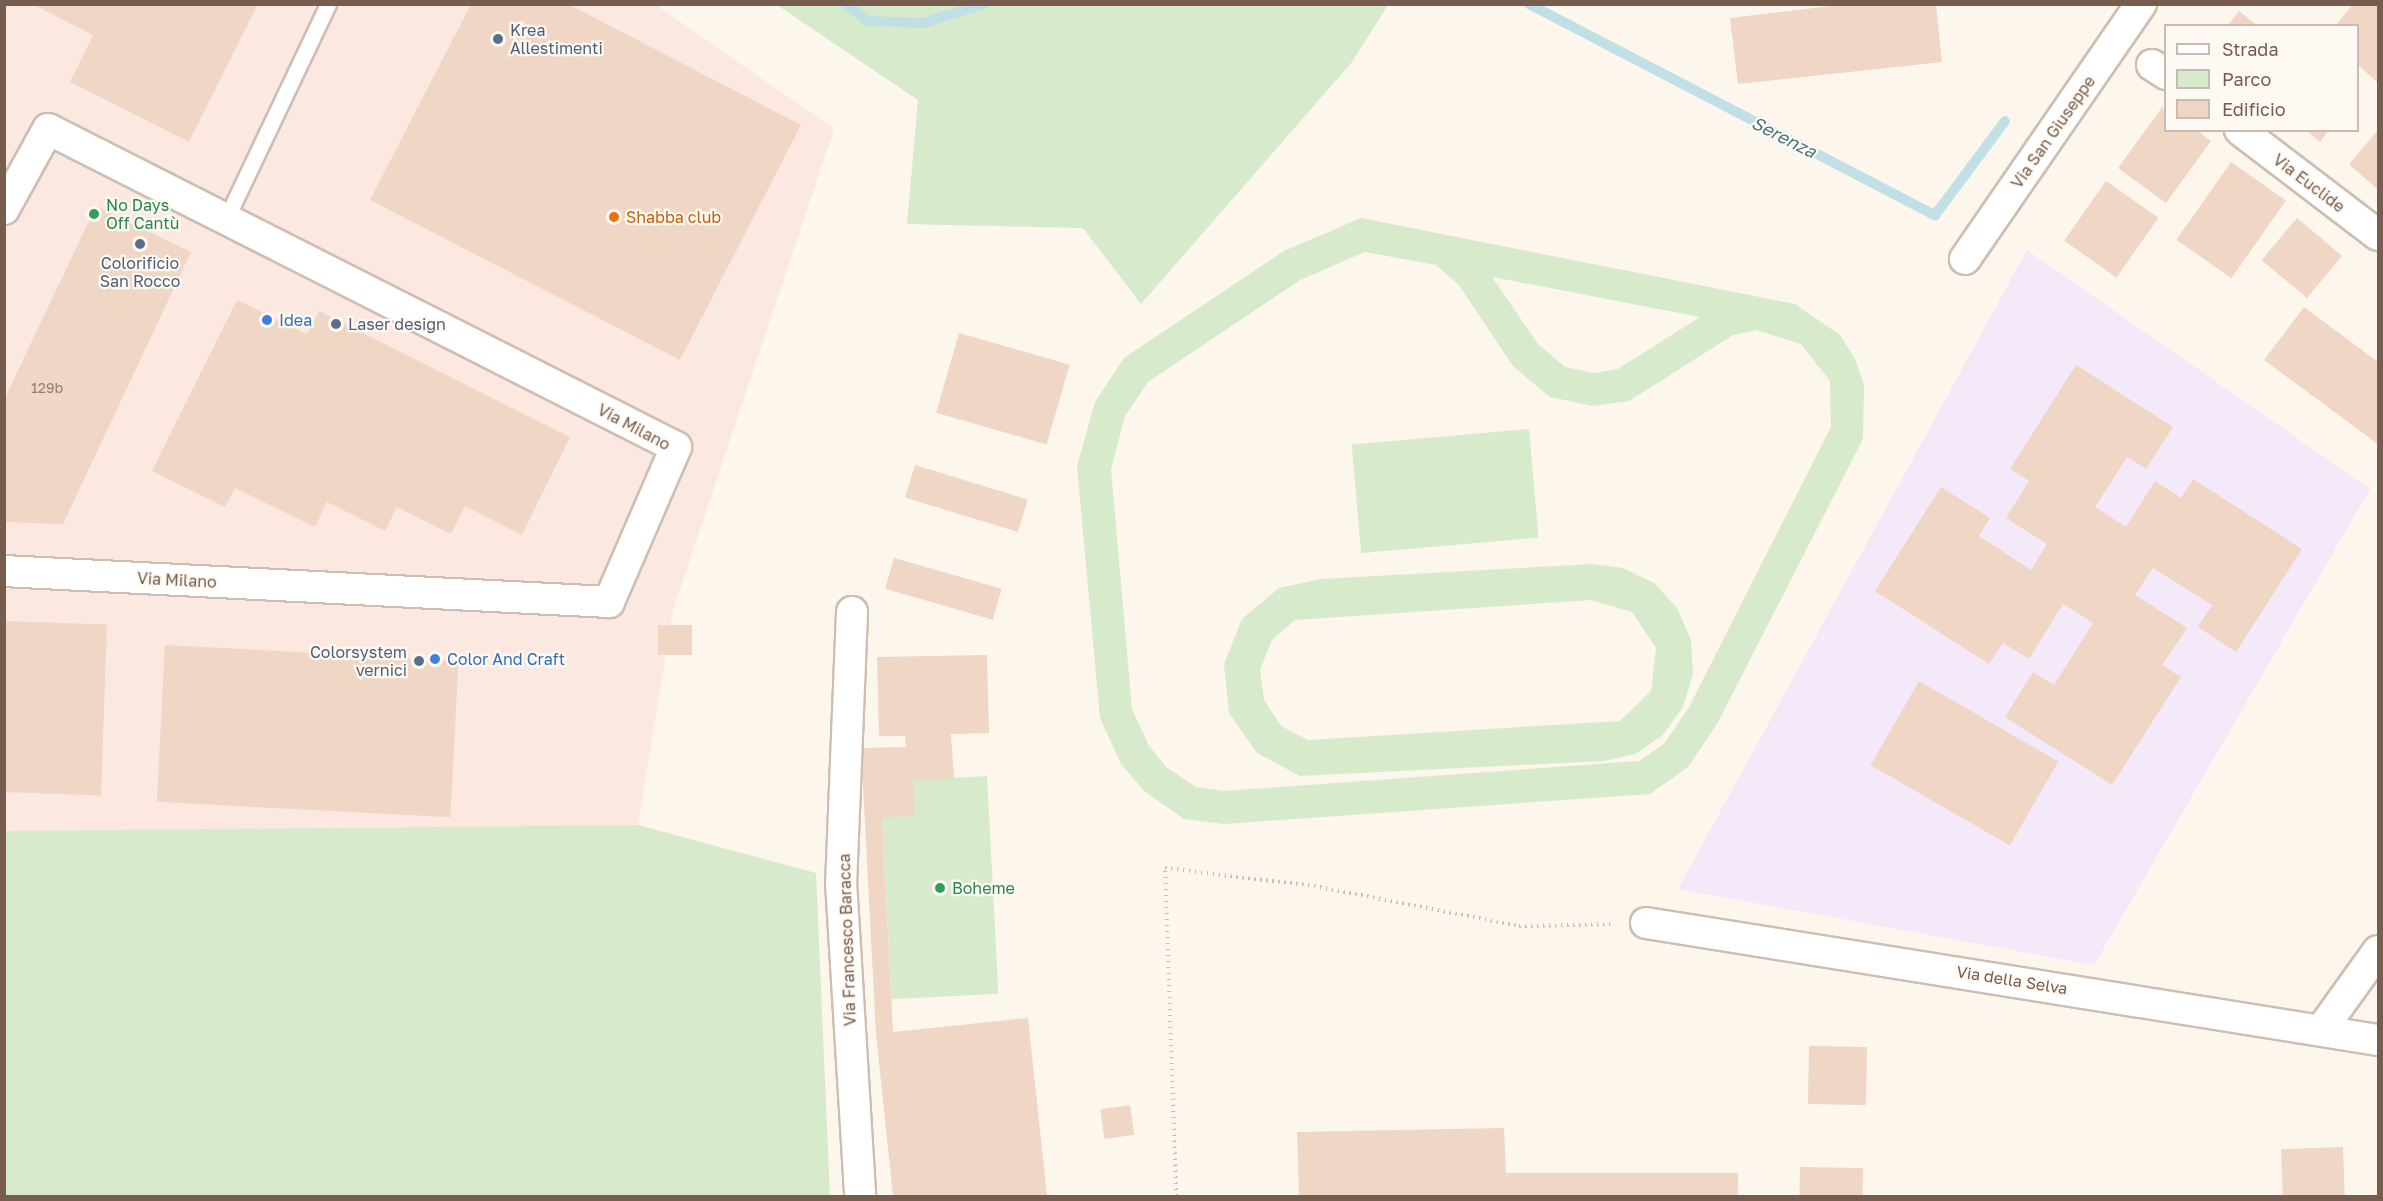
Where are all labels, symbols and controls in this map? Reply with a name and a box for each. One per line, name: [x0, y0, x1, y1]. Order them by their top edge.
place label: Krea Allestimenti: [510, 20, 603, 58]
legend: [2164, 24, 2359, 132]
marker: Krea Allestimenti: [491, 32, 505, 46]
text: Strada: [2222, 38, 2279, 60]
text: Parco: [2222, 68, 2271, 90]
street label: Via San Giuseppe: [2007, 72, 2099, 192]
text: Edificio: [2222, 98, 2286, 120]
water label: Serenza: [1748, 112, 1820, 162]
street label: Via Euclide: [2269, 150, 2349, 216]
place label: No Days Off Cantù: [106, 195, 179, 233]
marker: No Days Off Cantù: [87, 207, 101, 221]
place label: Shabba club: [626, 207, 721, 227]
marker: Shabba club: [607, 210, 621, 224]
marker: Colorificio San Rocco: [133, 237, 147, 251]
place label: Colorificio San Rocco: [100, 253, 180, 291]
place label: Idea: [279, 310, 312, 330]
marker: Idea: [260, 313, 274, 327]
place label: Laser design: [348, 314, 446, 334]
marker: Laser design: [329, 317, 343, 331]
house number: 129b: [31, 380, 63, 396]
street label: Via Milano: [594, 400, 674, 454]
street label: Via Milano: [137, 568, 217, 592]
place label: Colorsystem vernici: [310, 642, 407, 680]
place label: Color And Craft: [447, 649, 565, 669]
marker: Color And Craft: [428, 652, 442, 666]
marker: Colorsystem vernici: [412, 654, 426, 668]
street label: Via Francesco Baracca: [834, 853, 860, 1027]
place label: Boheme: [952, 878, 1015, 898]
marker: Boheme: [933, 881, 947, 895]
street label: Via della Selva: [1955, 962, 2069, 998]

